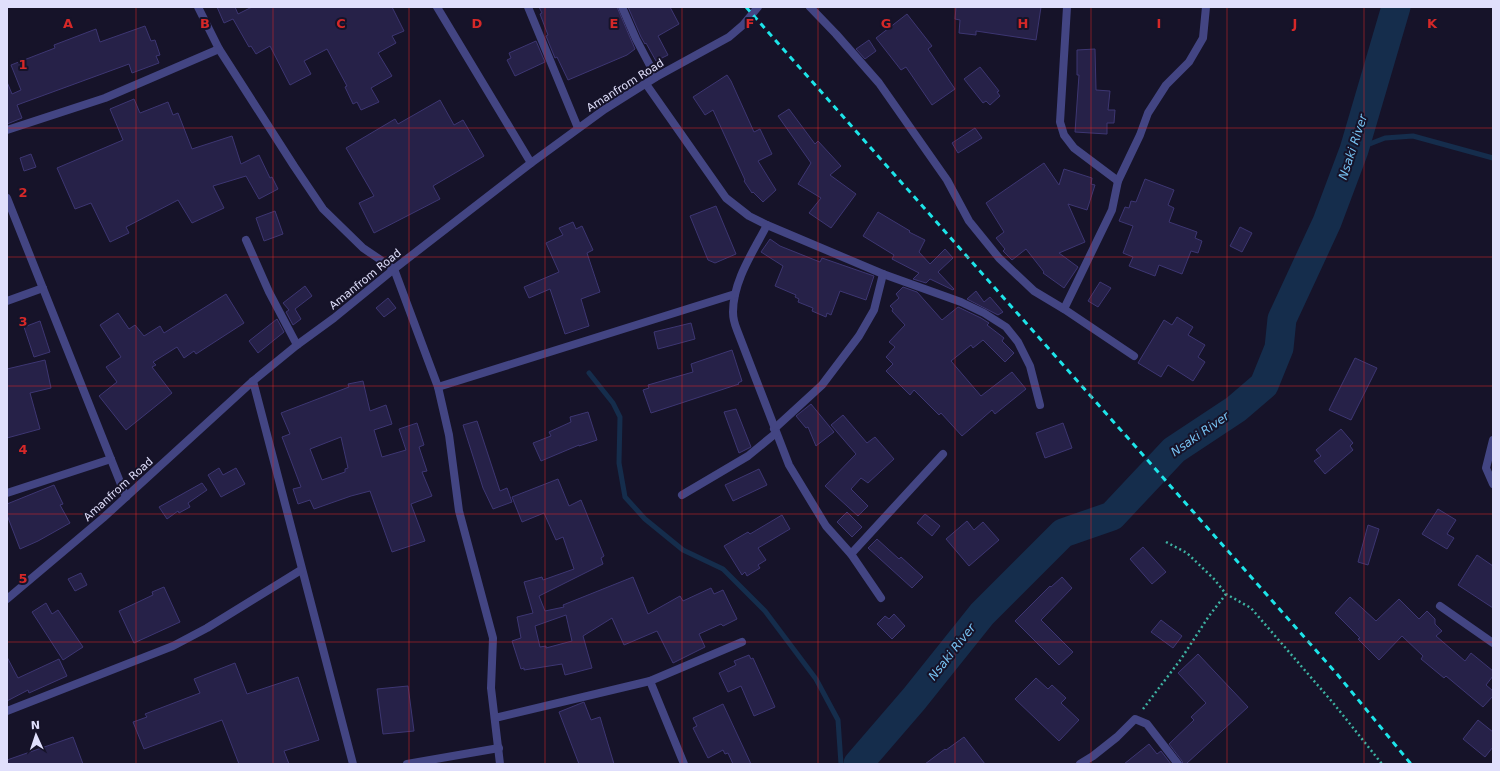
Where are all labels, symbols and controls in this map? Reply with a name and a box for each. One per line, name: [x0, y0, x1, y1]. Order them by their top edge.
text: A: [63, 16, 73, 31]
text: B: [200, 16, 210, 31]
text: C: [336, 16, 346, 31]
text: D: [472, 16, 483, 31]
text: E: [610, 16, 618, 31]
text: F: [746, 16, 754, 31]
text: G: [881, 16, 891, 31]
text: H: [1018, 16, 1028, 31]
text: I: [1157, 16, 1161, 31]
text: J: [1292, 16, 1297, 31]
text: K: [1427, 16, 1438, 31]
street label: Amanfrom Road: [584, 56, 666, 114]
text: 1: [18, 57, 28, 72]
water label: Nsaki River: [1336, 112, 1370, 181]
text: 2: [18, 185, 28, 200]
street label: Amanfrom Road: [327, 246, 404, 312]
text: 3: [18, 314, 28, 329]
water label: Nsaki River: [1168, 408, 1233, 459]
text: 4: [18, 442, 28, 457]
street label: Amanfrom Road: [81, 455, 156, 524]
text: 5: [18, 571, 28, 586]
water label: Nsaki River: [926, 620, 979, 683]
north arrow: [16, 715, 56, 755]
text: N: [31, 719, 40, 732]

